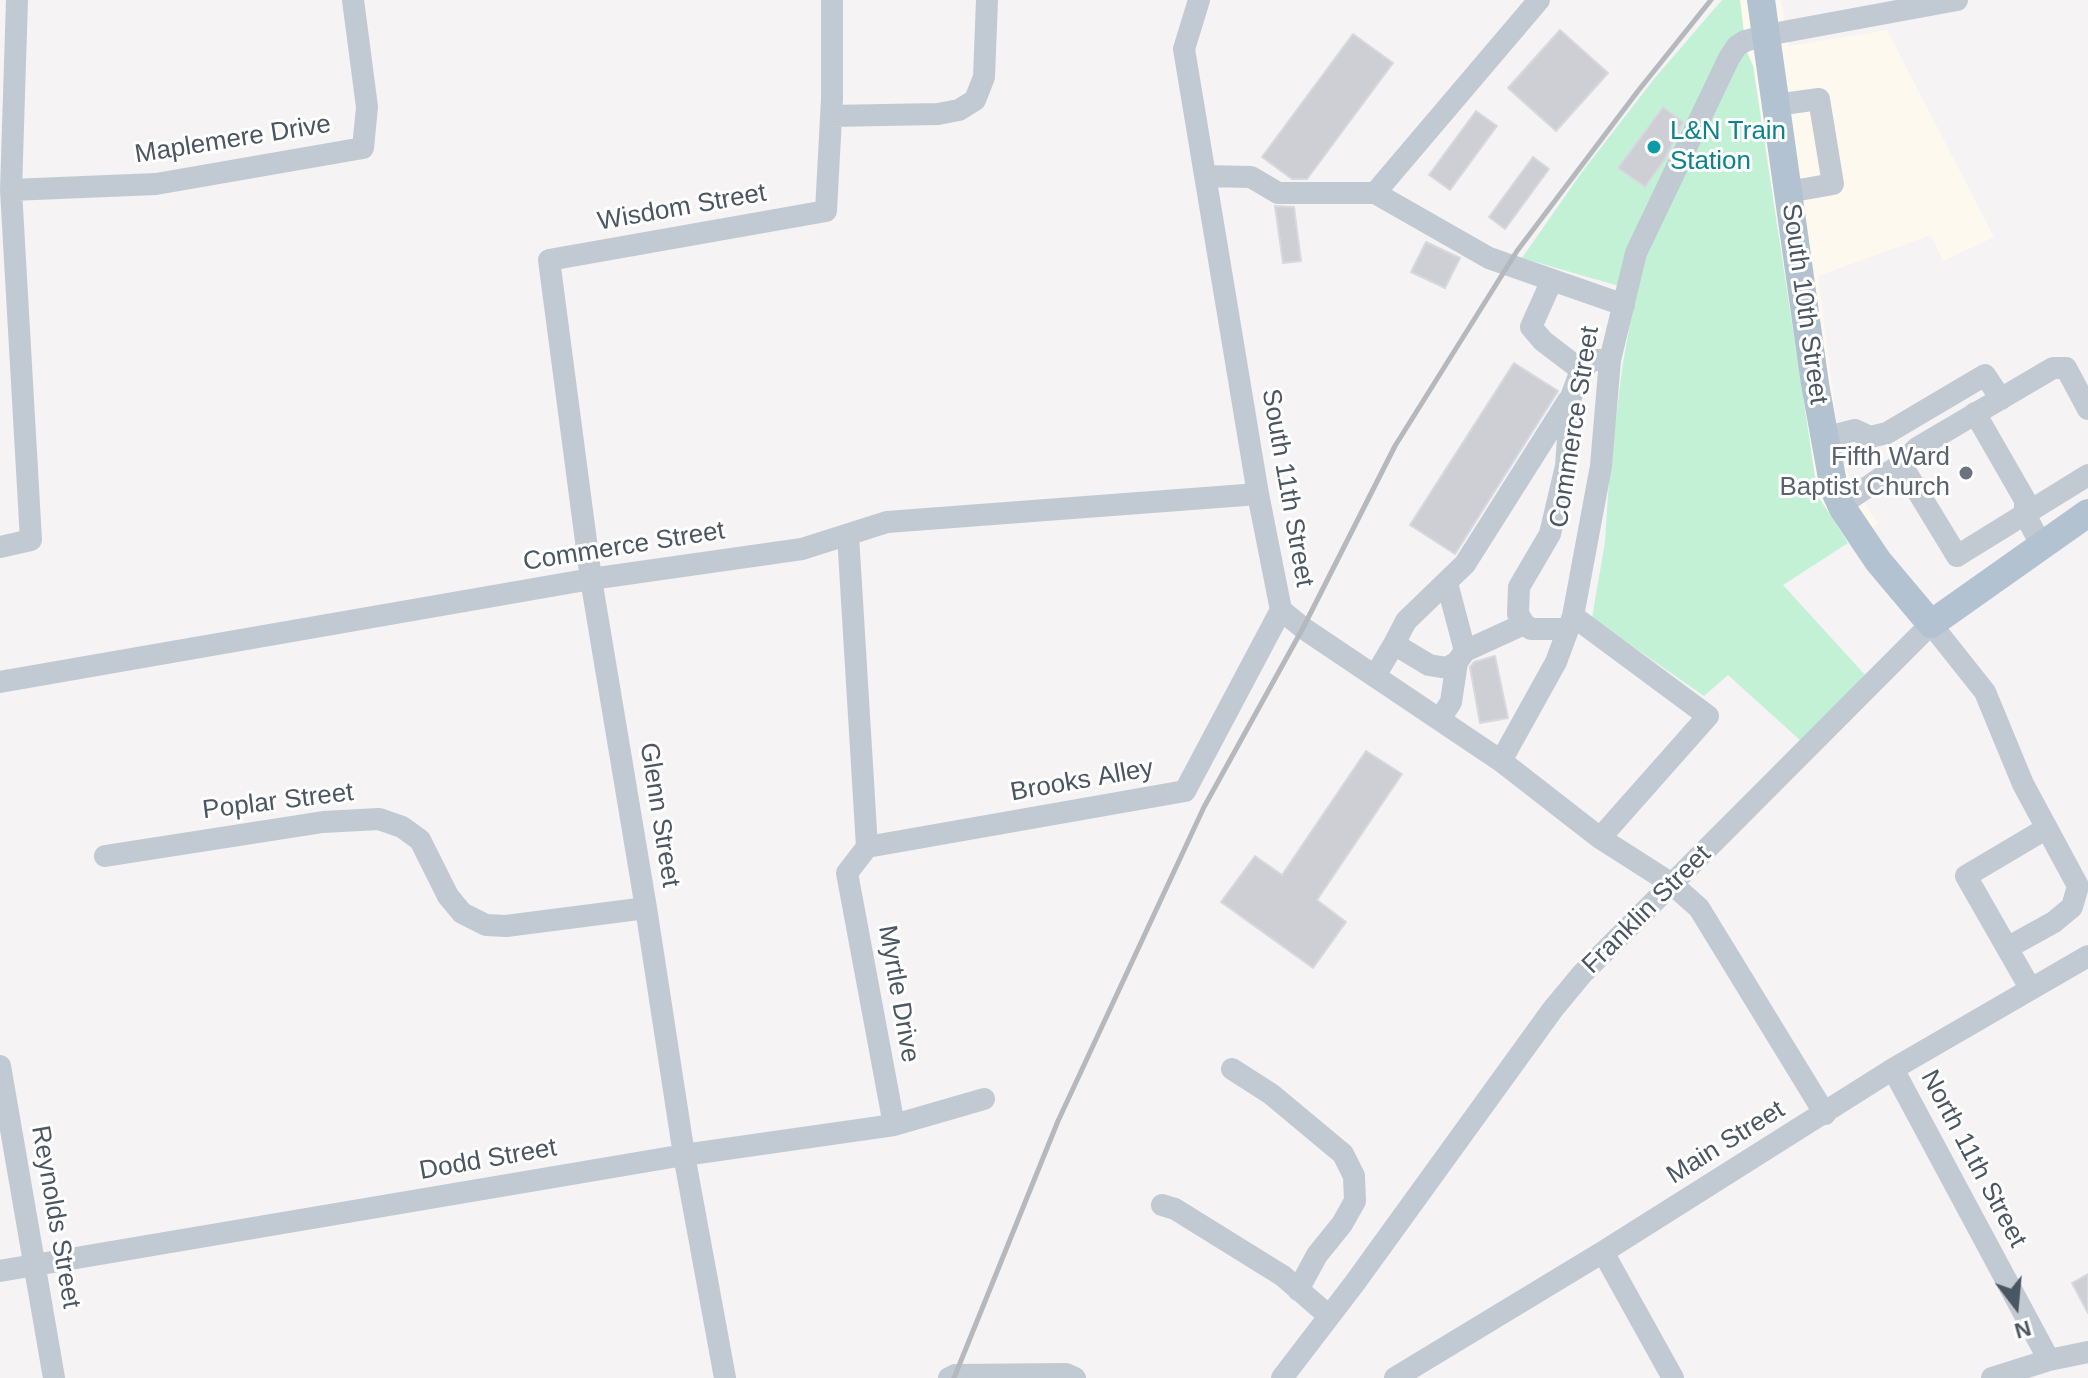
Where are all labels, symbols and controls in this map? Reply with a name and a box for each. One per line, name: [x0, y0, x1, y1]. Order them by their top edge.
street label: Maplemere Drive: [133, 109, 333, 171]
place label: L&N Train Station: [1670, 116, 1786, 178]
marker: L&N Train Station: [1645, 138, 1663, 156]
street label: Wisdom Street: [595, 178, 769, 238]
street label: South 10th Street: [1774, 202, 1834, 406]
street label: Commerce Street: [1544, 324, 1606, 530]
street label: South 11th Street: [1254, 387, 1320, 589]
place label: Fifth Ward Baptist Church: [1779, 442, 1950, 504]
marker: Fifth Ward Baptist Church: [1957, 464, 1975, 482]
street label: Commerce Street: [521, 516, 727, 578]
street label: Glenn Street: [632, 740, 686, 890]
street label: Brooks Alley: [1008, 753, 1156, 809]
street label: Poplar Street: [201, 777, 355, 827]
street label: Franklin Street: [1576, 839, 1718, 981]
street label: Myrtle Drive: [871, 923, 925, 1065]
street label: North 11th Street: [1913, 1065, 2033, 1253]
street label: Main Street: [1661, 1095, 1791, 1191]
street label: Reynolds Street: [24, 1123, 86, 1311]
street label: Dodd Street: [417, 1133, 559, 1187]
north arrow: [1976, 1266, 2056, 1346]
text: N: [2012, 1315, 2034, 1344]

